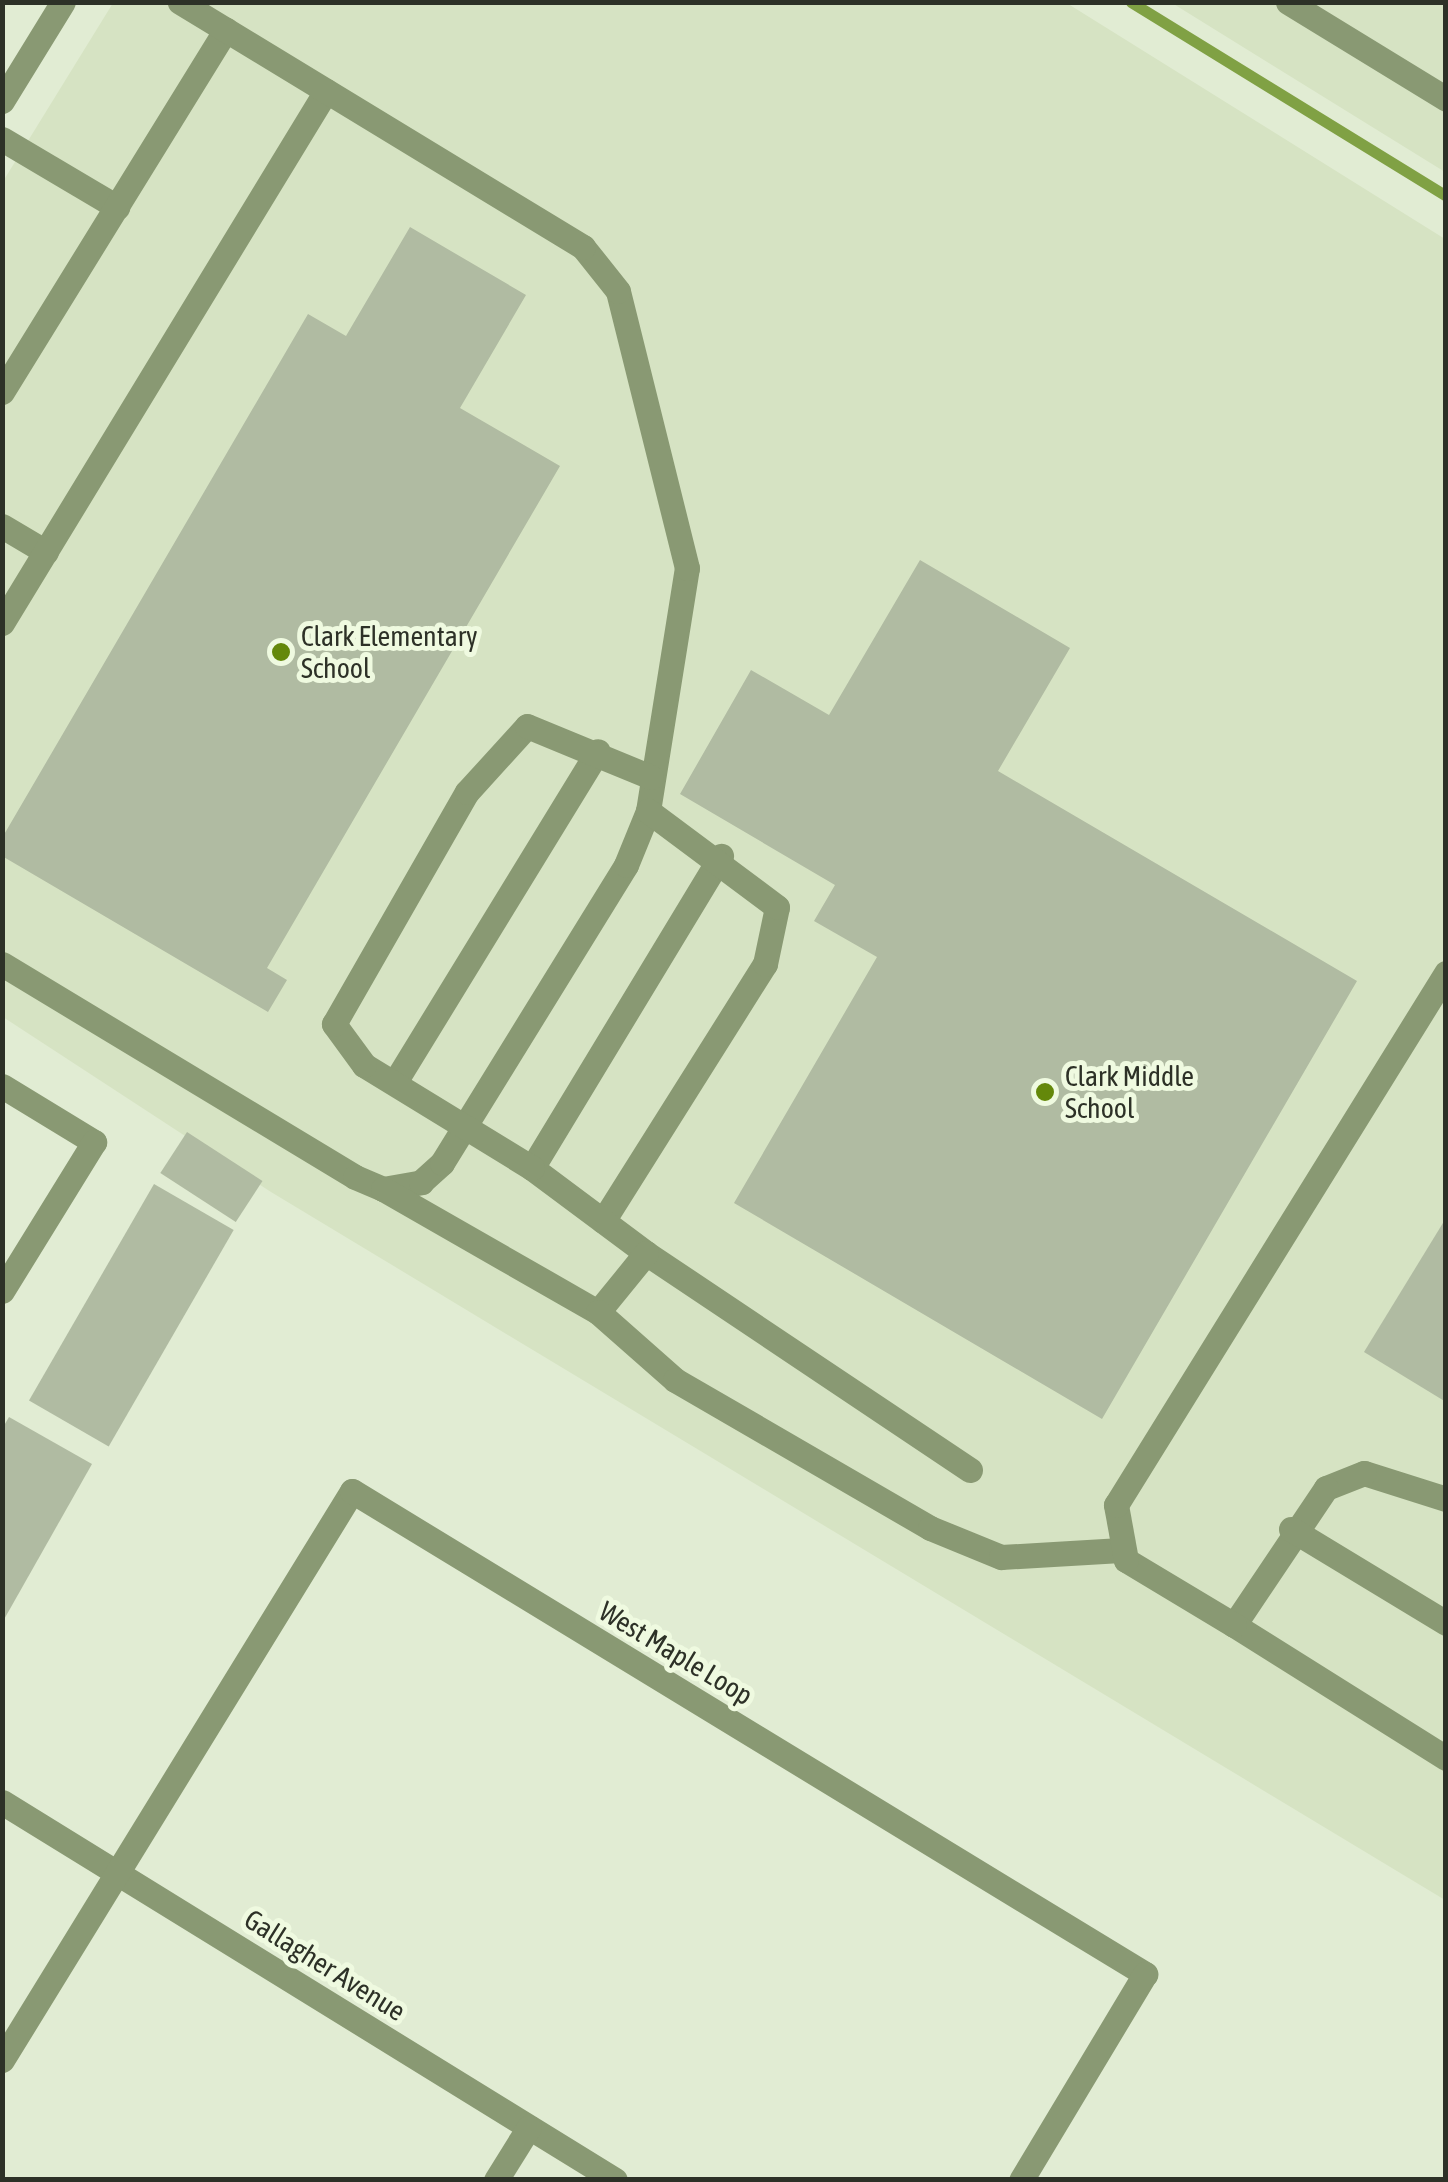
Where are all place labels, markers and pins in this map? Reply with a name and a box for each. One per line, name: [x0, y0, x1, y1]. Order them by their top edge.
place label: Clark Elementary School: [301, 619, 478, 685]
marker: Clark Elementary School: [270, 641, 292, 663]
place label: Clark Middle School: [1065, 1059, 1194, 1125]
marker: Clark Middle School: [1034, 1081, 1056, 1103]

